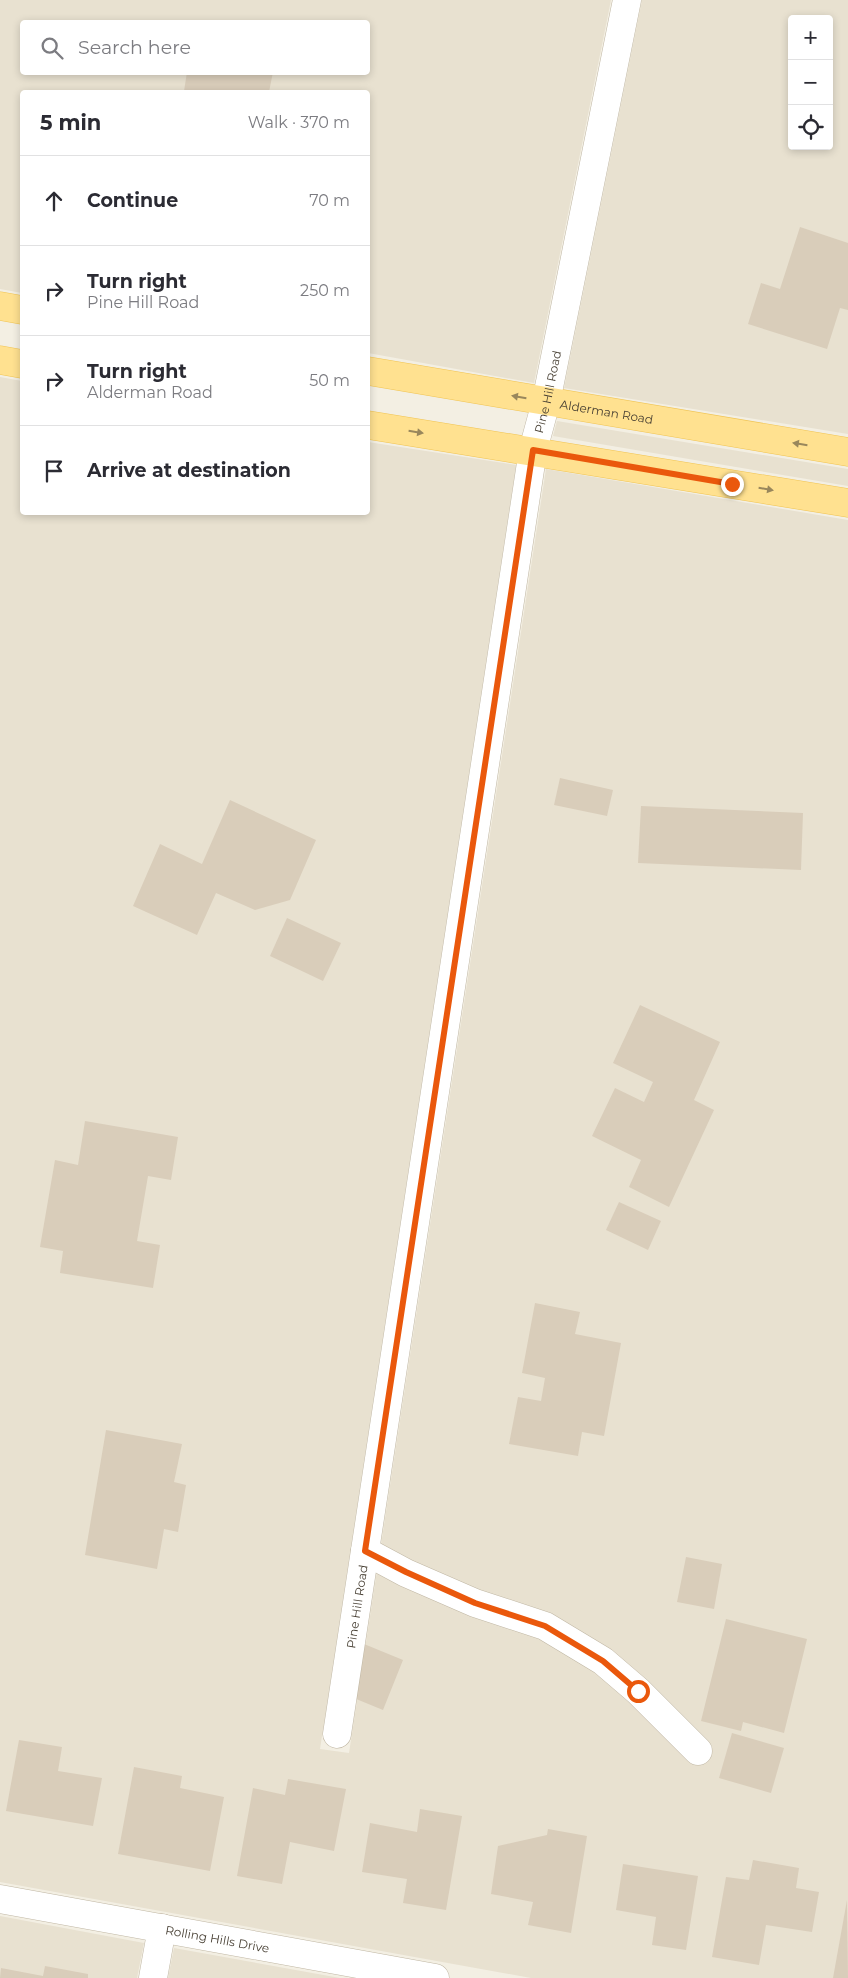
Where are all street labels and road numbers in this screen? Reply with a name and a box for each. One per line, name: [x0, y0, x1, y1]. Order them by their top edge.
street label: Pine Hill Road: [530, 349, 564, 435]
street label: Alderman Road: [559, 396, 654, 427]
street label: Pine Hill Road: [343, 1564, 370, 1649]
street label: Rolling Hills Drive: [164, 1922, 271, 1955]

